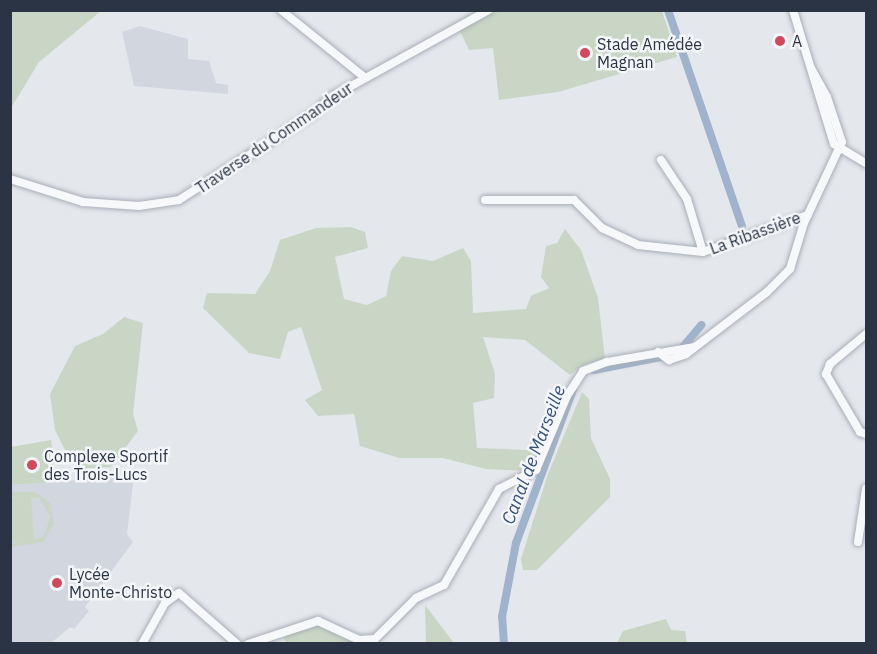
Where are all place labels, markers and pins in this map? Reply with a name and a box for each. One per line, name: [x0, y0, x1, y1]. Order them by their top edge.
place label: A: [792, 31, 802, 51]
place label: Stade Amédée Magnan: [597, 34, 702, 72]
marker: A: [773, 34, 787, 48]
marker: Stade Amédée Magnan: [578, 46, 592, 60]
place label: Complexe Sportif des Trois-Lucs: [44, 446, 168, 484]
marker: Complexe Sportif des Trois-Lucs: [25, 458, 39, 472]
place label: Lycée Monte-Christo: [69, 564, 172, 602]
marker: Lycée Monte-Christo: [50, 576, 64, 590]

